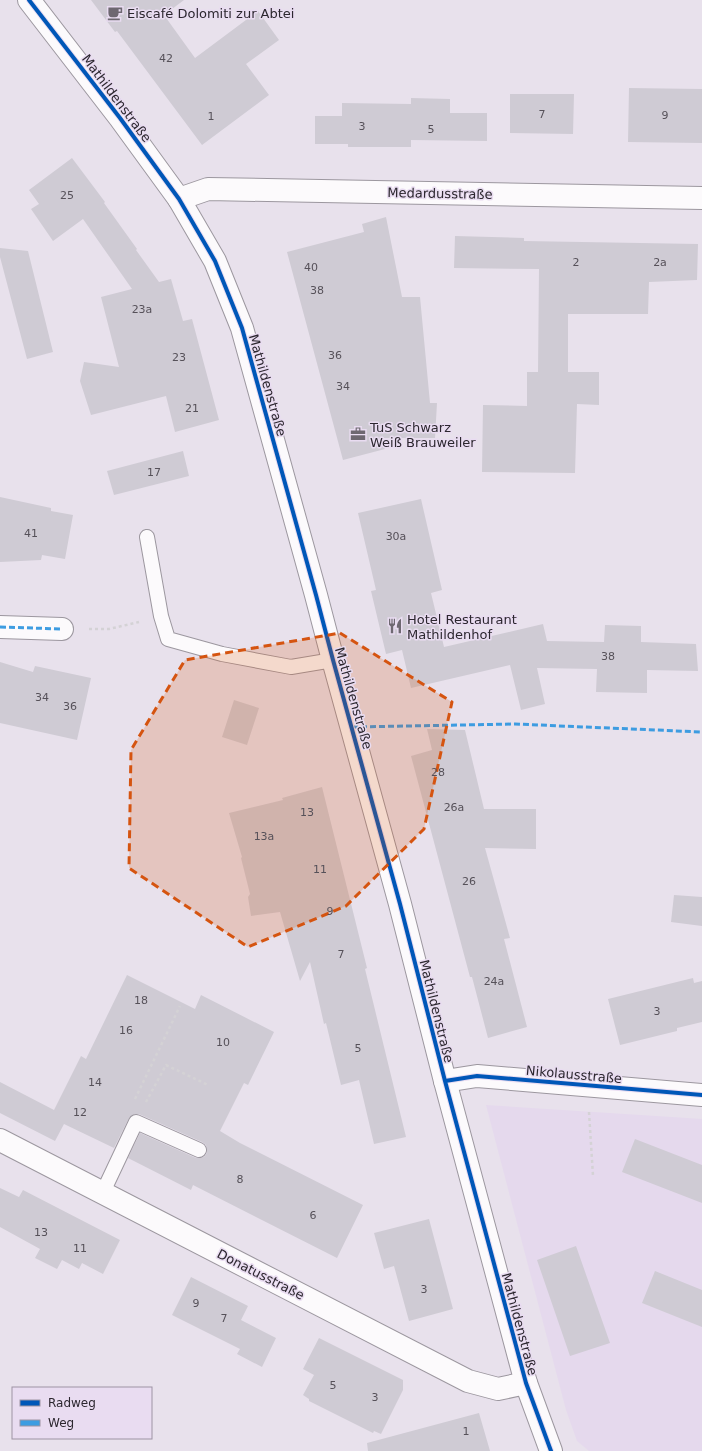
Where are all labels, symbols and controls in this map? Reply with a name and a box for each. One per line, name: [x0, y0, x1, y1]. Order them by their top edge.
cafe icon: Eiscafé Dolomiti zur Abtei: [106, 4, 124, 22]
place label: Eiscafé Dolomiti zur Abtei: [127, 6, 294, 21]
street label: Mathildenstraße: [79, 52, 154, 145]
house number: 42: [159, 52, 173, 65]
house number: 7: [539, 108, 546, 121]
house number: 9: [662, 109, 669, 122]
house number: 1: [208, 110, 215, 123]
house number: 3: [359, 120, 366, 133]
house number: 5: [428, 123, 435, 136]
street label: Medardusstraße: [387, 185, 493, 202]
house number: 25: [60, 189, 74, 202]
house number: 2: [573, 256, 580, 269]
house number: 2a: [653, 256, 667, 269]
house number: 40: [304, 261, 318, 274]
house number: 38: [310, 284, 324, 297]
house number: 23a: [132, 303, 152, 316]
street label: Mathildenstraße: [246, 332, 289, 438]
house number: 36: [328, 349, 342, 362]
house number: 23: [172, 351, 186, 364]
house number: 34: [336, 380, 350, 393]
house number: 21: [185, 402, 199, 415]
place label: TuS Schwarz Weiß Brauweiler: [369, 420, 476, 450]
office icon: TuS Schwarz Weiß Brauweiler: [349, 425, 367, 443]
house number: 17: [147, 466, 161, 479]
house number: 41: [24, 527, 38, 540]
house number: 30a: [386, 530, 406, 543]
place label: Hotel Restaurant Mathildenhof: [407, 612, 517, 642]
restaurant icon: Hotel Restaurant Mathildenhof: [386, 617, 404, 635]
street label: Mathildenstraße: [332, 645, 375, 751]
house number: 38: [601, 650, 615, 663]
house number: 34: [35, 691, 49, 704]
house number: 36: [63, 700, 77, 713]
house number: 28: [431, 766, 445, 779]
house number: 26a: [444, 801, 464, 814]
house number: 13: [300, 806, 314, 819]
house number: 13a: [254, 830, 274, 843]
house number: 11: [313, 863, 327, 876]
house number: 26: [462, 875, 476, 888]
house number: 9: [327, 905, 334, 918]
house number: 7: [338, 948, 345, 961]
street label: Mathildenstraße: [416, 958, 457, 1064]
house number: 24a: [484, 975, 504, 988]
house number: 18: [134, 994, 148, 1007]
house number: 3: [654, 1005, 661, 1018]
house number: 16: [119, 1024, 133, 1037]
house number: 10: [216, 1036, 230, 1049]
house number: 5: [355, 1042, 362, 1055]
street label: Nikolausstraße: [525, 1063, 623, 1086]
house number: 14: [88, 1076, 102, 1089]
house number: 12: [73, 1106, 87, 1119]
house number: 8: [237, 1173, 244, 1186]
house number: 6: [310, 1209, 317, 1222]
house number: 13: [34, 1226, 48, 1239]
house number: 11: [73, 1242, 87, 1255]
street label: Donatusstraße: [215, 1246, 307, 1303]
street label: Mathildenstraße: [499, 1271, 540, 1377]
house number: 3: [421, 1283, 428, 1296]
house number: 9: [193, 1297, 200, 1310]
house number: 7: [221, 1312, 228, 1325]
house number: 5: [330, 1379, 337, 1392]
legend: [12, 1387, 152, 1439]
house number: 3: [372, 1391, 379, 1404]
text: Radweg: [48, 1396, 96, 1410]
text: Weg: [48, 1416, 74, 1430]
house number: 1: [463, 1425, 470, 1438]

